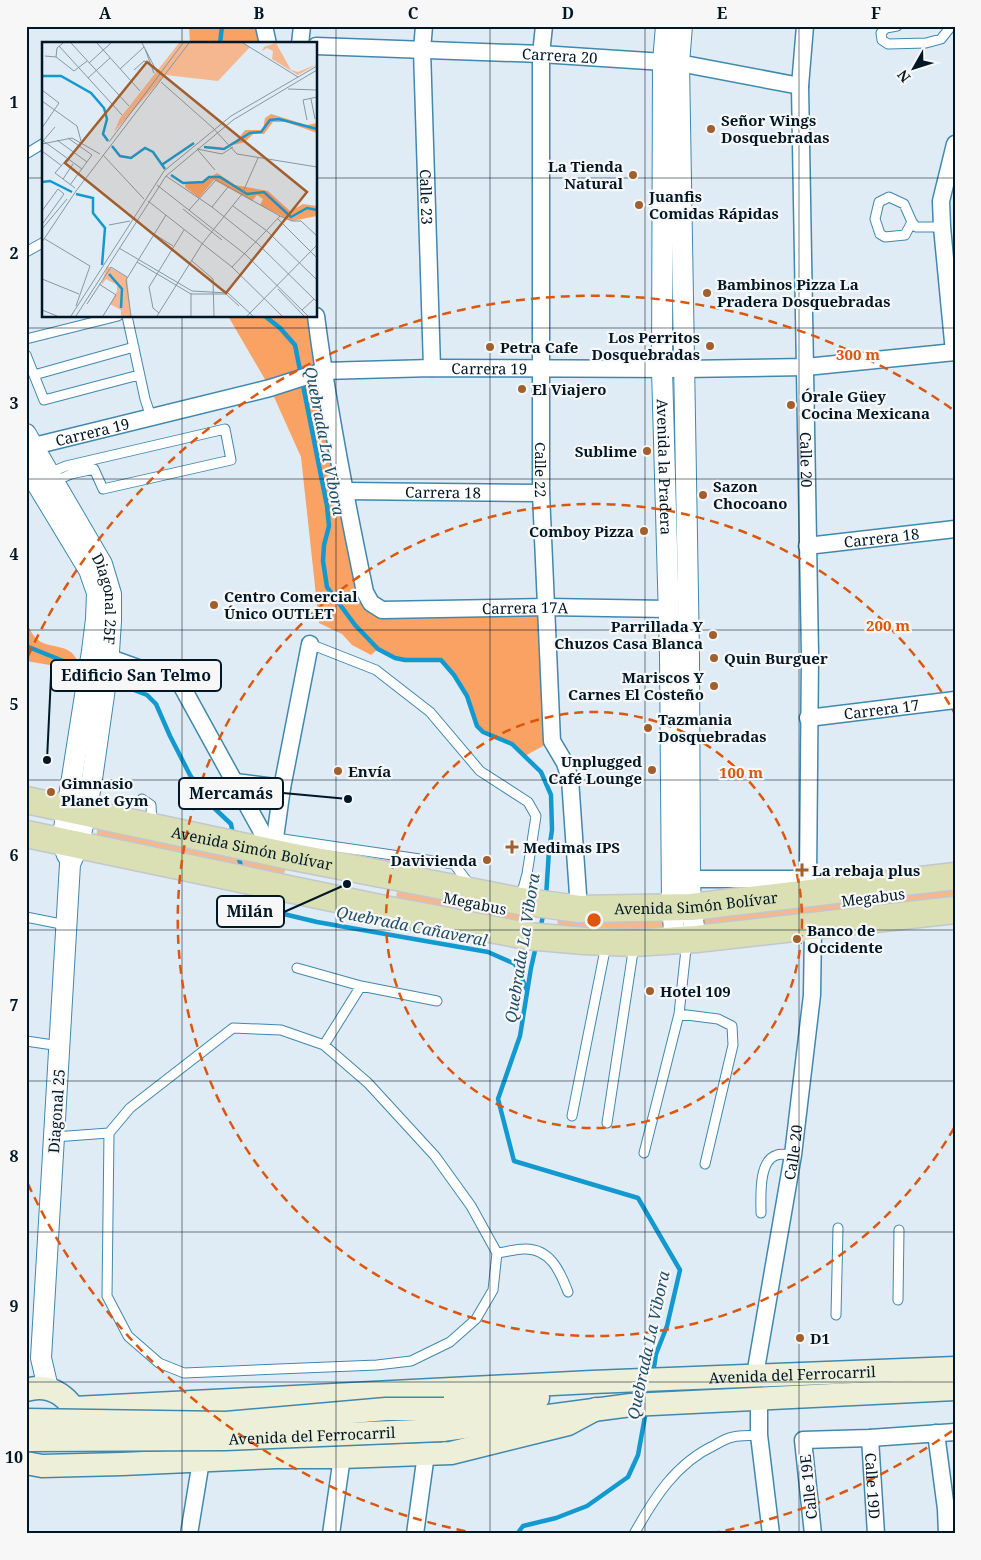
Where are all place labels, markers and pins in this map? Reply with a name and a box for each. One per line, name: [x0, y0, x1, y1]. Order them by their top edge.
place label: Señor Wings Dosquebradas: [721, 110, 829, 147]
marker: Señor Wings Dosquebradas: [705, 123, 717, 135]
place label: La Tienda Natural: [548, 156, 624, 193]
marker: La Tienda Natural: [627, 169, 639, 181]
place label: Juanfis Comidas Rápidas: [648, 186, 779, 223]
marker: Juanfis Comidas Rápidas: [633, 199, 645, 211]
place label: Bambinos Pizza La Pradera Dosquebradas: [717, 274, 890, 311]
marker: Bambinos Pizza La Pradera Dosquebradas: [701, 287, 713, 299]
place label: Los Perritos Dosquebradas: [592, 327, 700, 364]
place label: Petra Cafe: [500, 337, 578, 357]
marker: Los Perritos Dosquebradas: [704, 340, 716, 352]
marker: Petra Cafe: [484, 341, 496, 353]
place label: El Viajero: [532, 379, 607, 399]
marker: El Viajero: [516, 383, 528, 395]
place label: Órale Güey Cocina Mexicana: [801, 386, 930, 423]
marker: Órale Güey Cocina Mexicana: [785, 399, 797, 411]
place label: Sublime: [575, 441, 637, 461]
marker: Sublime: [641, 445, 653, 457]
place label: Sazon Chocoano: [713, 476, 788, 513]
marker: Sazon Chocoano: [697, 489, 709, 501]
place label: Comboy Pizza: [529, 521, 634, 541]
marker: Comboy Pizza: [638, 525, 650, 537]
place label: Centro Comercial Único OUTLET: [224, 586, 358, 623]
marker: Centro Comercial Único OUTLET: [208, 599, 220, 611]
place label: Parrillada Y Chuzos Casa Blanca: [554, 616, 704, 653]
marker: Parrillada Y Chuzos Casa Blanca: [707, 629, 719, 641]
place label: Quin Burguer: [724, 648, 828, 668]
marker: Quin Burguer: [708, 652, 720, 664]
callout: Edificio San Telmo: [51, 660, 221, 691]
place label: Mariscos Y Carnes El Costeño: [568, 667, 705, 704]
marker: Mariscos Y Carnes El Costeño: [708, 680, 720, 692]
place label: Tazmania Dosquebradas: [658, 709, 766, 746]
marker: Tazmania Dosquebradas: [642, 722, 654, 734]
place label: Unplugged Café Lounge: [548, 751, 642, 788]
place label: Envía: [348, 761, 391, 781]
marker: Unplugged Café Lounge: [646, 764, 658, 776]
marker: Envía: [332, 765, 344, 777]
place label: Gimnasio Planet Gym: [61, 773, 149, 810]
callout: Mercamás: [179, 778, 283, 809]
marker: Gimnasio Planet Gym: [45, 786, 57, 798]
place label: Medimas IPS: [523, 837, 620, 857]
marker: Medimas IPS: [505, 840, 519, 854]
place label: Davivienda: [390, 850, 477, 870]
marker: Davivienda: [481, 854, 493, 866]
place label: La rebaja plus: [812, 860, 920, 880]
marker: La rebaja plus: [796, 864, 808, 876]
callout: Milán: [217, 896, 284, 927]
centre of rings: [585, 911, 603, 929]
place label: Banco de Occidente: [807, 920, 883, 957]
marker: Banco de Occidente: [791, 933, 803, 945]
place label: Hotel 109: [660, 981, 731, 1001]
marker: Hotel 109: [644, 985, 656, 997]
place label: D1: [810, 1328, 830, 1348]
marker: D1: [794, 1332, 806, 1344]

